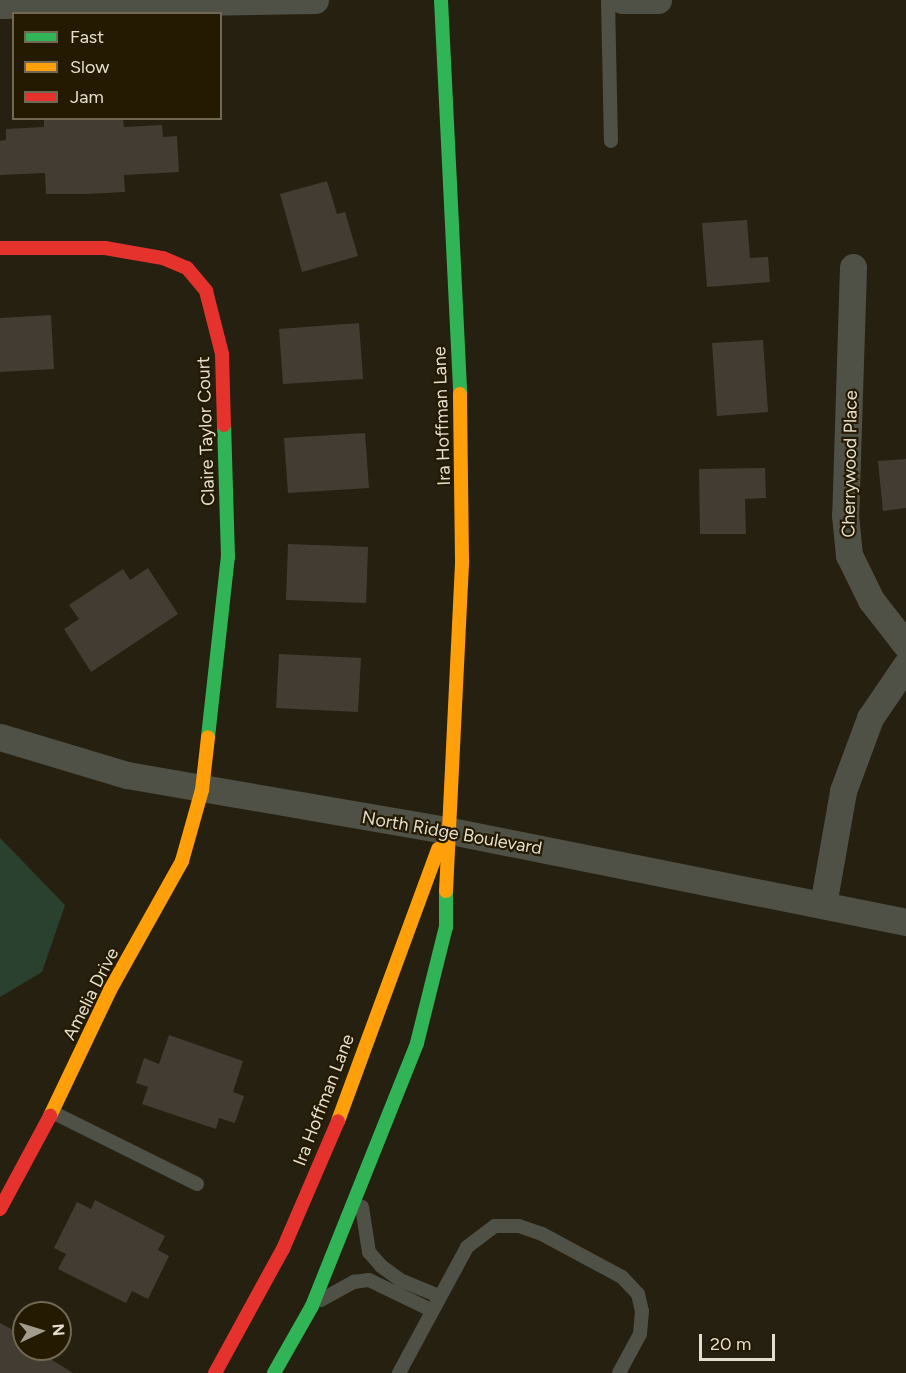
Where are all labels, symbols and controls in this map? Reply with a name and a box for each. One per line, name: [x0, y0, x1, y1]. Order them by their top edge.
legend: [12, 12, 222, 120]
text: Fast: [70, 26, 104, 48]
text: Slow: [70, 56, 109, 78]
text: Jam: [70, 86, 104, 108]
street label: Ira Hoffman Lane: [429, 346, 455, 486]
street label: Claire Taylor Court: [193, 356, 219, 506]
street label: Cherrywood Place: [838, 390, 862, 538]
street label: North Ridge Boulevard: [360, 807, 544, 859]
street label: Amelia Drive: [59, 944, 123, 1044]
street label: Ira Hoffman Lane: [289, 1031, 359, 1169]
north arrow: [12, 1301, 72, 1361]
scale bar: [702, 1322, 778, 1360]
text: N: [49, 1323, 68, 1337]
text: 20 m: [710, 1333, 751, 1355]

